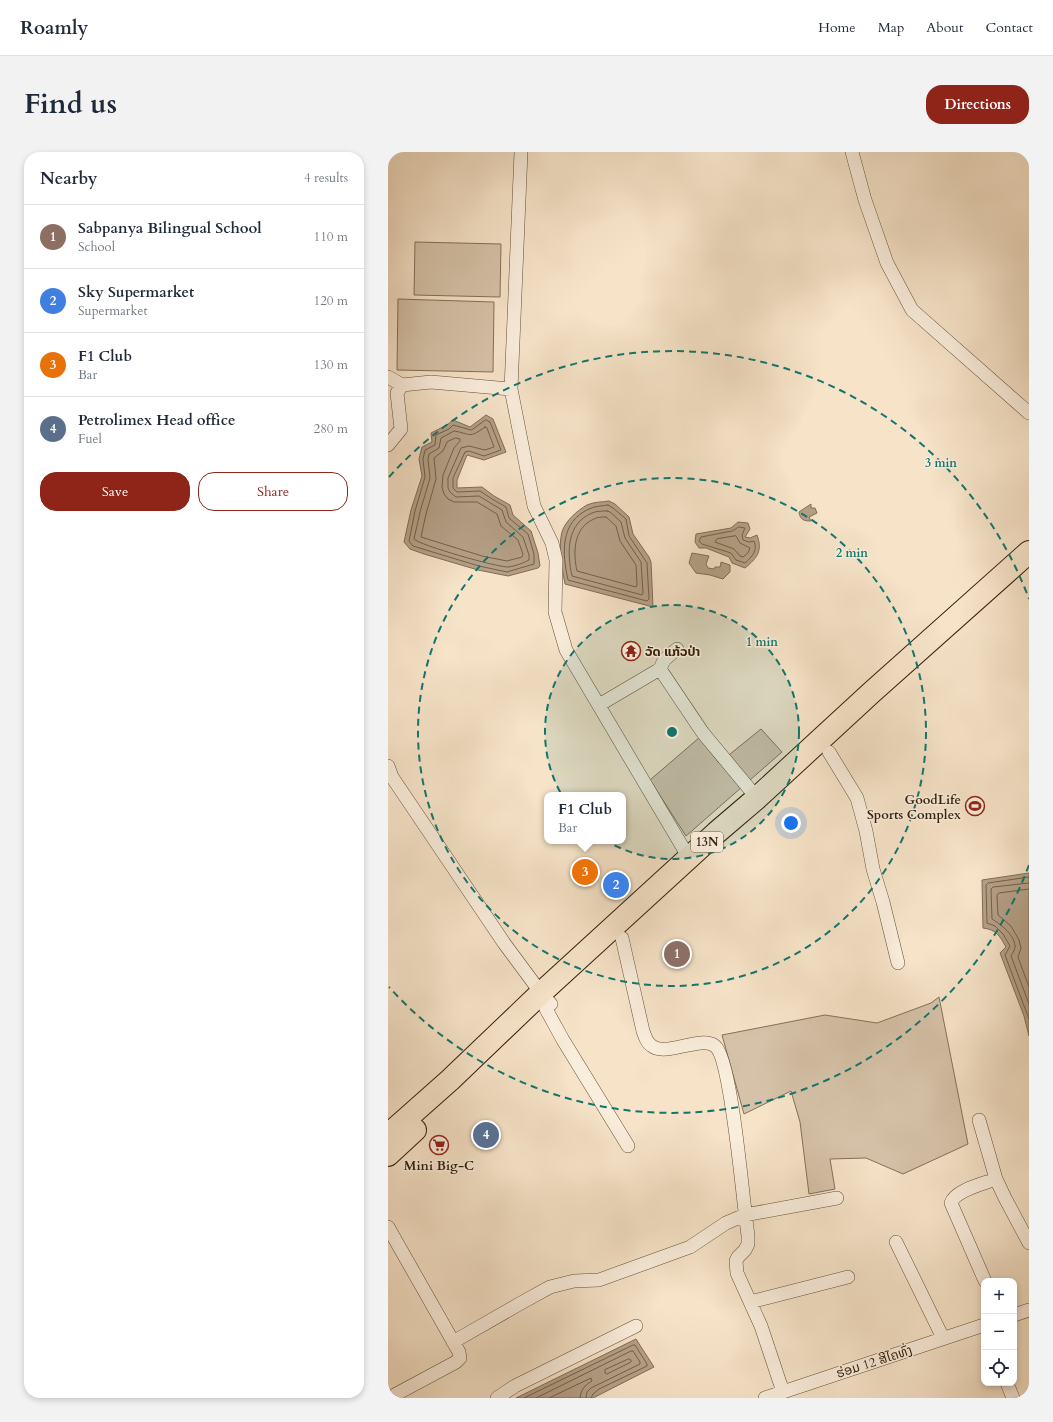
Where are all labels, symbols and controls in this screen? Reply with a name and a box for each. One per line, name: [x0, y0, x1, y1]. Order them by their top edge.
text: Roamly: [20, 15, 88, 41]
text: Home: [818, 18, 856, 37]
text: Map: [878, 18, 904, 37]
text: About: [926, 18, 963, 37]
text: Contact: [985, 18, 1033, 37]
text: Find us: [24, 85, 117, 123]
button: Directions: [926, 85, 1029, 124]
text: Nearby: [40, 167, 97, 190]
text: 4 results: [304, 169, 348, 187]
text: Sabpanya Bilingual School: [78, 218, 262, 238]
text: 1: [50, 228, 56, 246]
text: 110 m: [314, 228, 348, 246]
text: School: [78, 238, 115, 256]
text: Sky Supermarket: [78, 282, 194, 302]
text: 2: [50, 292, 56, 310]
text: 120 m: [314, 292, 348, 310]
text: Supermarket: [78, 302, 148, 320]
text: F1 Club: [78, 346, 132, 366]
text: 3: [50, 356, 56, 374]
text: 130 m: [314, 356, 348, 374]
text: Bar: [78, 366, 97, 384]
text: Petrolimex Head office: [78, 410, 235, 430]
text: 4: [50, 420, 56, 438]
text: 280 m: [314, 420, 348, 438]
text: Fuel: [78, 430, 102, 448]
text: 3 min: [925, 455, 957, 471]
button: Save: [40, 472, 190, 511]
button: Share: [198, 472, 348, 511]
text: 2 min: [836, 545, 868, 561]
text: 1 min: [746, 634, 778, 650]
temple icon: ວັດ ແກ້ວປ່າ: [620, 640, 642, 662]
place label: ວັດ ແກ້ວປ່າ: [645, 643, 700, 661]
centre of rings: [665, 725, 679, 739]
place label: GoodLife Sports Complex: [867, 791, 961, 824]
popup: [544, 792, 626, 844]
sports icon: GoodLife Sports Complex: [964, 795, 986, 817]
text: F1 Club: [558, 799, 612, 819]
your location: [781, 813, 801, 833]
text: Bar: [558, 819, 577, 837]
road number: 13N: [691, 832, 723, 852]
pin: 3: [572, 857, 598, 887]
pin: 2: [603, 870, 629, 900]
pin: 1: [664, 939, 690, 969]
pin: 4: [473, 1120, 499, 1150]
supermarket icon: Mini Big-C: [428, 1134, 450, 1156]
place label: Mini Big-C: [404, 1157, 474, 1175]
map controls: [981, 1278, 1017, 1386]
button: +: [981, 1278, 1017, 1314]
button: −: [981, 1314, 1017, 1350]
street label: ຮ່ອມ 12 ສີໄຄທົ່ງ: [834, 1340, 915, 1383]
button: locate: [981, 1350, 1017, 1386]

